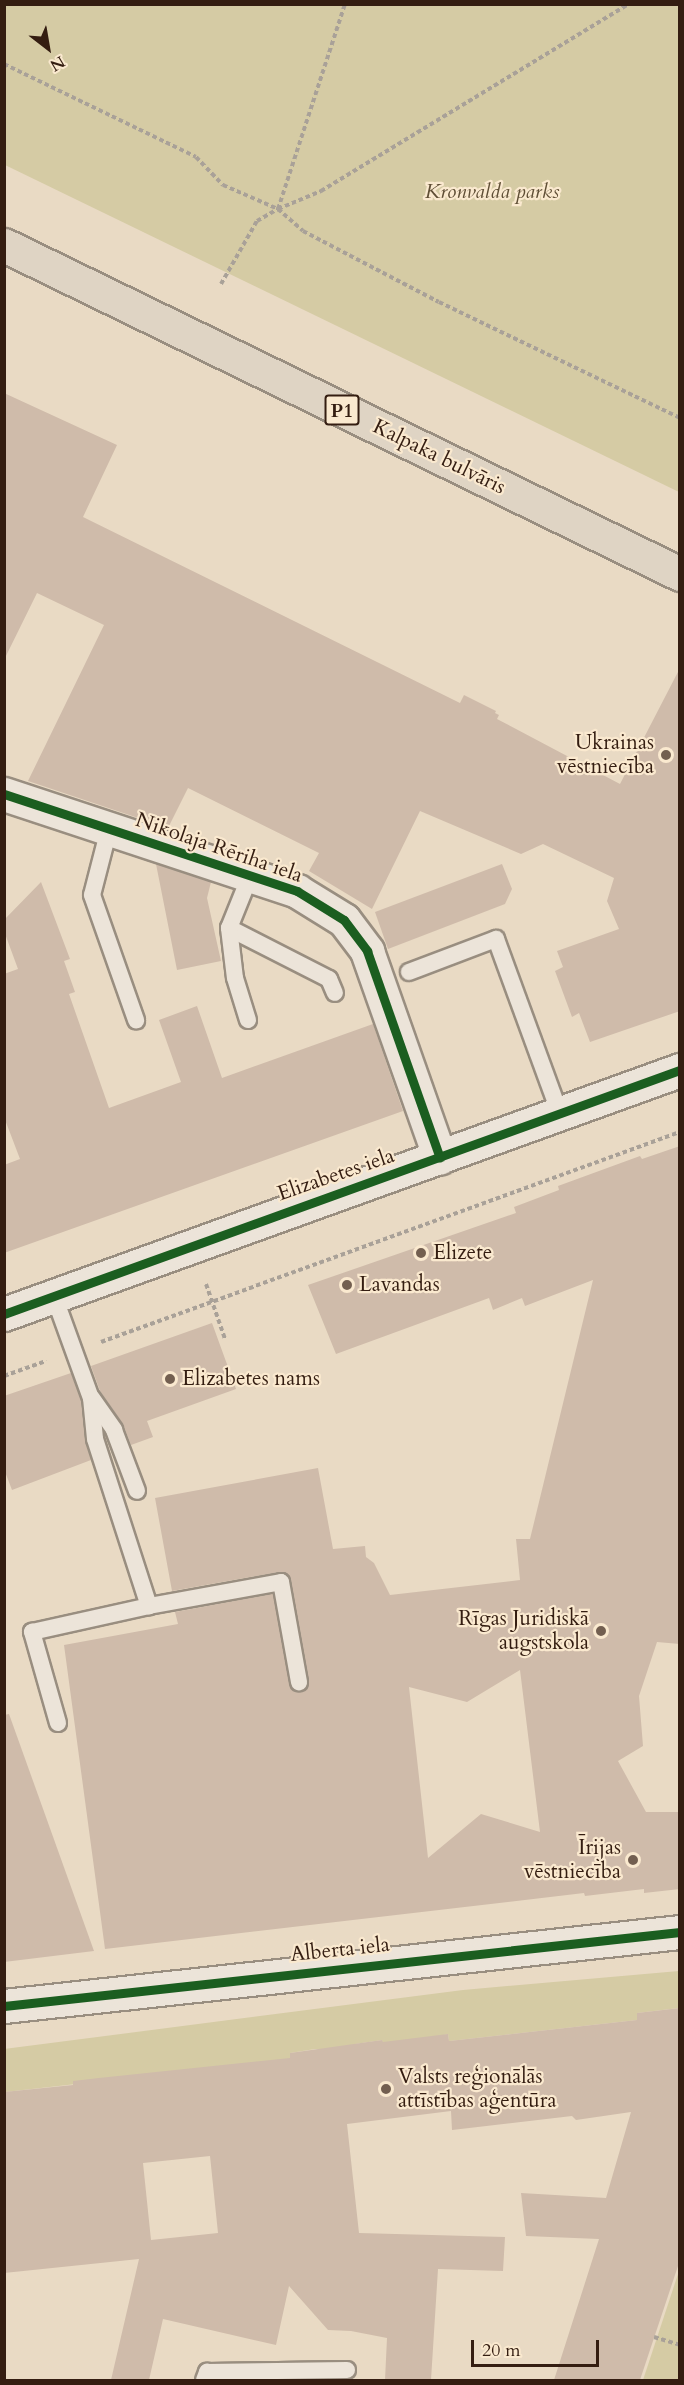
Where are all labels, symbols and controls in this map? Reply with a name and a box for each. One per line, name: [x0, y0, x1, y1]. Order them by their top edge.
north arrow: [18, 18, 78, 78]
text: N: [46, 50, 69, 76]
park label: Kronvalda parks: [425, 179, 559, 205]
road number: P1: [324, 393, 360, 427]
street label: Kalpaka bulvāris: [369, 414, 509, 500]
place label: Ukrainas vēstniecība: [557, 730, 654, 780]
marker: Ukrainas vēstniecība: [659, 748, 673, 762]
street label: Nikolaja Rēriha iela: [132, 808, 306, 888]
street label: Elizabetes iela: [274, 1143, 398, 1207]
place label: Elizete: [433, 1240, 492, 1266]
marker: Elizete: [414, 1246, 428, 1260]
place label: Lavandas: [359, 1272, 440, 1298]
marker: Lavandas: [340, 1278, 354, 1292]
place label: Elizabetes nams: [182, 1366, 320, 1392]
marker: Elizabetes nams: [163, 1372, 177, 1386]
place label: Rīgas Juridiskā augstskola: [458, 1606, 589, 1656]
marker: Rīgas Juridiskā augstskola: [594, 1624, 608, 1638]
place label: Īrijas vēstniecība: [524, 1835, 621, 1885]
marker: Īrijas vēstniecība: [626, 1853, 640, 1867]
street label: Alberta iela: [289, 1932, 391, 1968]
place label: Valsts reģionālās attīstības aģentūra: [398, 2064, 557, 2114]
marker: Valsts reģionālās attīstības aģentūra: [379, 2082, 393, 2096]
scale bar: [474, 2328, 602, 2366]
text: 20 m: [482, 2338, 521, 2363]

